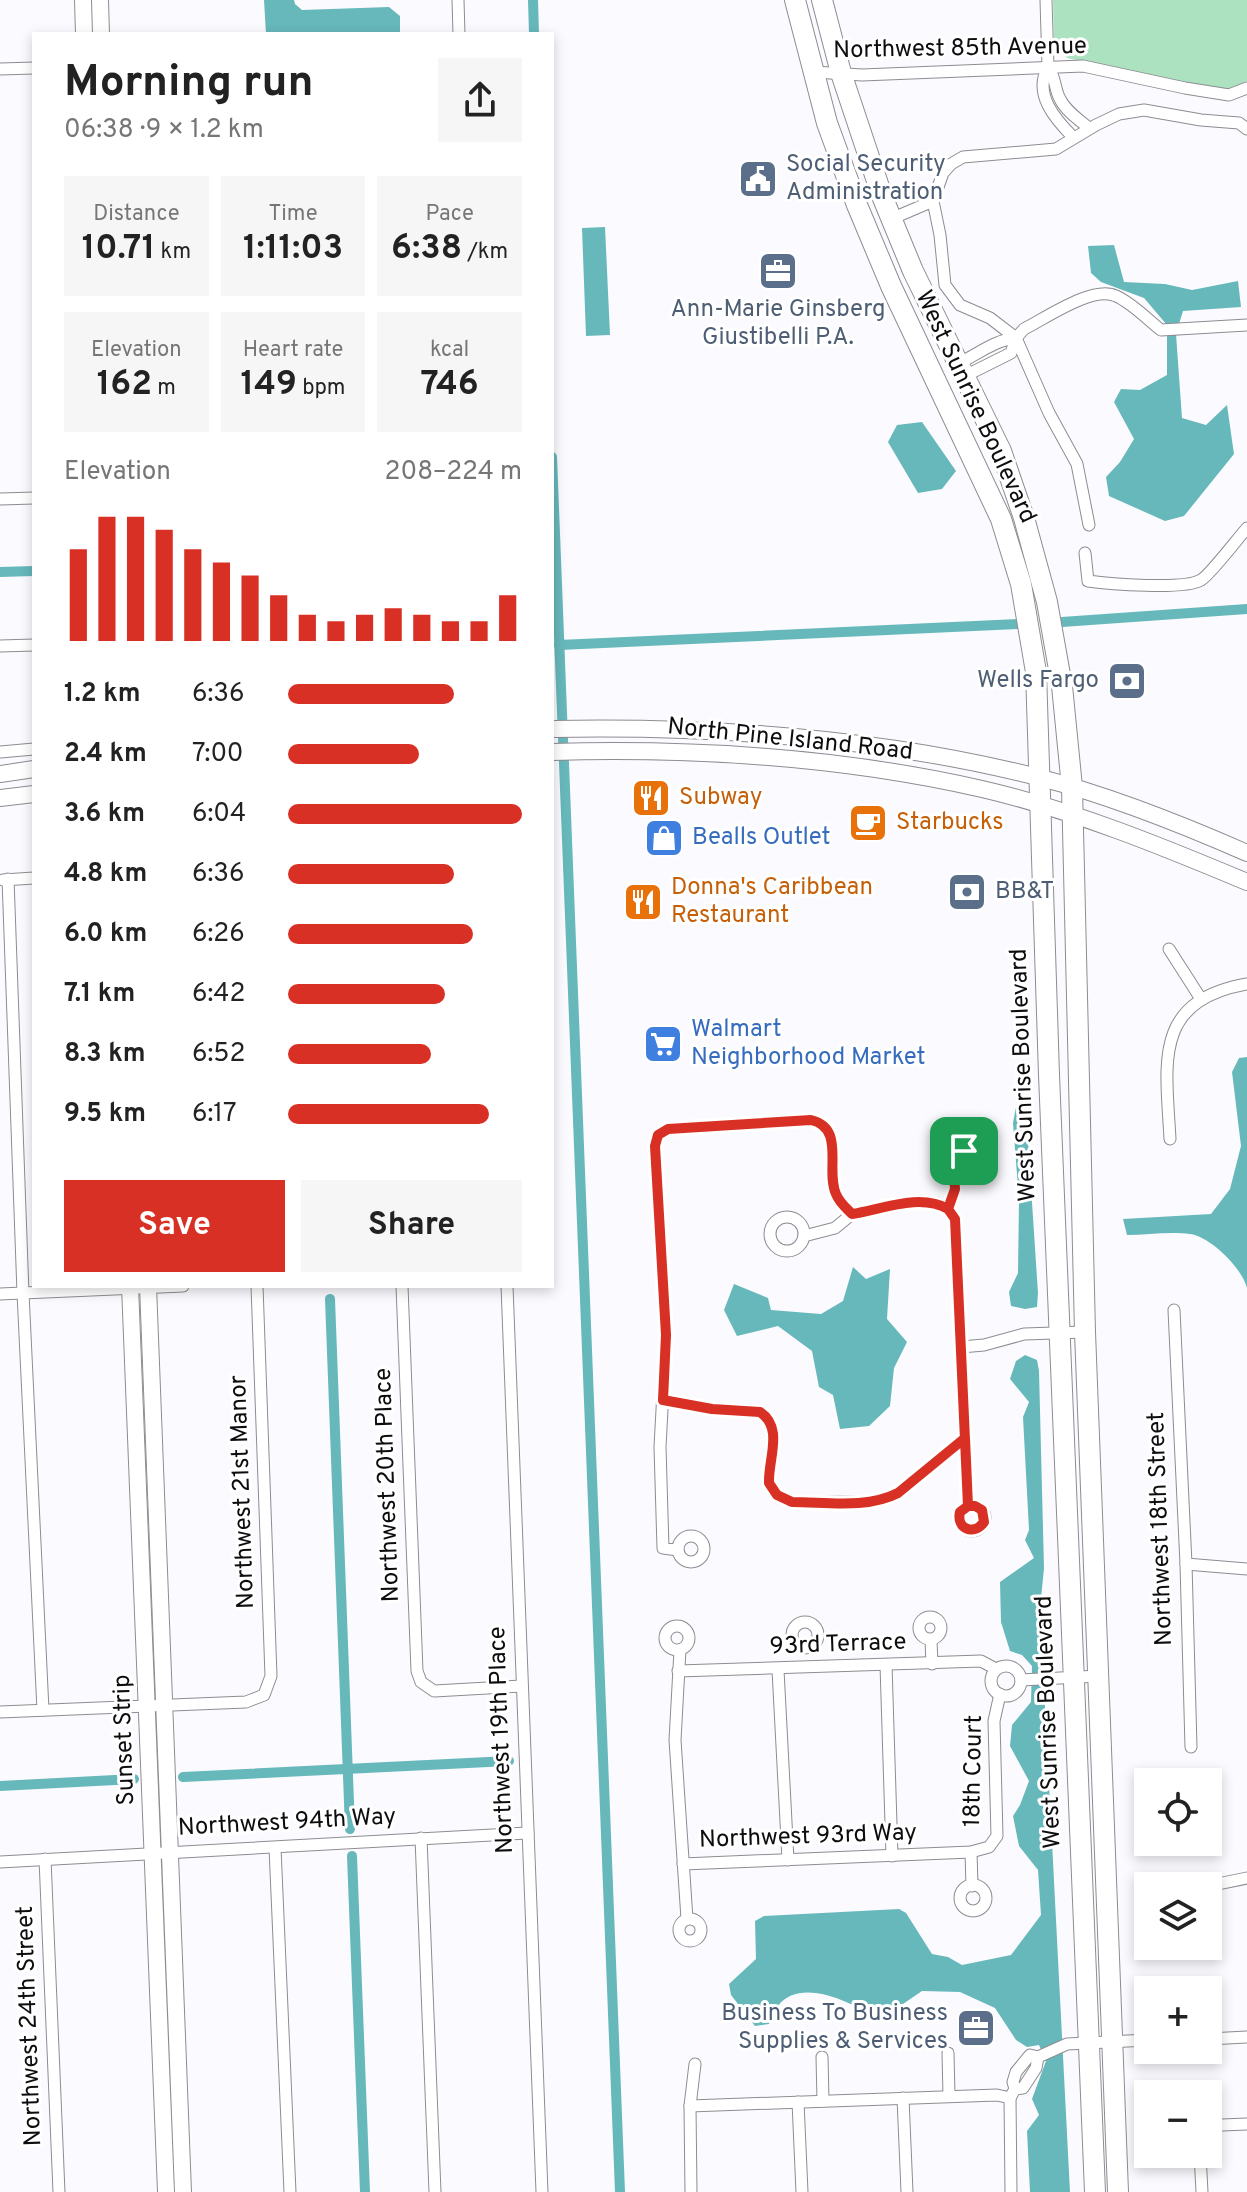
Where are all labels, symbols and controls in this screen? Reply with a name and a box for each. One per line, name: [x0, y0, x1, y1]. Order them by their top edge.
street label: Northwest 85th Avenue: [833, 32, 1087, 66]
text: Morning run: [64, 56, 314, 112]
button: share: [438, 58, 522, 142]
text: 06:38 · 9 × 1.2 km: [64, 114, 264, 147]
place label: Social Security Administration: [786, 150, 946, 208]
public building icon: Social Security Administration: [737, 158, 779, 200]
text: Distance: [93, 201, 180, 228]
text: Time: [268, 201, 318, 228]
text: Pace: [425, 201, 474, 228]
text: 10.71: [82, 228, 155, 271]
text: 1:11:03: [243, 228, 343, 271]
text: 6:38: [391, 228, 462, 271]
text: km: [155, 239, 191, 266]
text: /km: [462, 239, 508, 266]
office icon: Ann-Marie Ginsberg Giustibelli P.A.: [757, 250, 799, 292]
street label: West Sunrise Boulevard: [908, 286, 1042, 528]
place label: Ann-Marie Ginsberg Giustibelli P.A.: [671, 295, 885, 353]
text: Elevation: [91, 337, 182, 364]
text: Heart rate: [243, 337, 343, 364]
text: kcal: [430, 337, 469, 364]
text: 162: [97, 364, 152, 407]
text: 149: [241, 364, 297, 407]
text: 746: [421, 364, 479, 407]
text: m: [152, 375, 176, 402]
text: bpm: [297, 375, 345, 402]
text: Elevation: [64, 456, 171, 489]
text: 208–224 m: [385, 456, 522, 489]
bank icon: Wells Fargo: [1106, 660, 1148, 702]
place label: Wells Fargo: [977, 666, 1099, 696]
text: 1.2 km: [64, 678, 141, 711]
text: 6:36: [192, 678, 245, 711]
street label: North Pine Island Road: [666, 712, 914, 768]
text: 2.4 km: [64, 738, 147, 771]
text: 7:00: [192, 738, 244, 771]
restaurant icon: Subway: [630, 777, 672, 819]
place label: Subway: [679, 783, 762, 813]
text: 3.6 km: [64, 798, 145, 831]
text: 6:04: [192, 798, 246, 831]
cafe icon: Starbucks: [847, 802, 889, 844]
place label: Starbucks: [896, 808, 1004, 838]
shop icon: Bealls Outlet: [643, 817, 685, 859]
place label: Bealls Outlet: [692, 823, 831, 853]
text: 4.8 km: [64, 858, 147, 891]
text: 6:36: [192, 858, 245, 891]
bank icon: BB&T: [946, 871, 988, 913]
place label: Donna's Caribbean Restaurant: [671, 873, 873, 931]
place label: BB&T: [995, 877, 1054, 907]
restaurant icon: Donna's Caribbean Restaurant: [622, 881, 664, 923]
text: 6.0 km: [64, 918, 147, 951]
text: 6:26: [192, 918, 245, 951]
street label: West Sunrise Boulevard: [1005, 948, 1043, 1202]
text: 7.1 km: [64, 978, 135, 1011]
text: 6:42: [192, 978, 245, 1011]
place label: Walmart Neighborhood Market: [691, 1015, 925, 1073]
supermarket icon: Walmart Neighborhood Market: [642, 1023, 684, 1065]
text: 8.3 km: [64, 1038, 146, 1071]
text: 6:52: [192, 1038, 245, 1071]
text: 9.5 km: [64, 1098, 146, 1131]
text: 6:17: [192, 1098, 237, 1131]
pin: [930, 1117, 998, 1185]
icon: arrive: [942, 1129, 986, 1173]
button: Save: [64, 1180, 285, 1272]
button: Share: [301, 1180, 522, 1272]
street label: Northwest 20th Place: [369, 1367, 407, 1603]
street label: Northwest 21st Manor: [224, 1375, 262, 1609]
street label: Northwest 18th Street: [1142, 1411, 1180, 1647]
street label: West Sunrise Boulevard: [1030, 1595, 1068, 1849]
street label: Northwest 19th Place: [483, 1626, 521, 1854]
street label: 93rd Terrace: [769, 1628, 907, 1662]
street label: Sunset Strip: [108, 1674, 142, 1806]
street label: 18th Court: [958, 1715, 990, 1827]
map controls: [1134, 1768, 1222, 2168]
button: locate: [1134, 1768, 1222, 1856]
street label: Northwest 94th Way: [177, 1802, 397, 1844]
street label: Northwest 93rd Way: [698, 1818, 918, 1856]
button: layers: [1134, 1872, 1222, 1960]
street label: Northwest 24th Street: [11, 1905, 49, 2147]
button: +: [1134, 1976, 1222, 2064]
place label: Business To Business Supplies & Services: [721, 1999, 948, 2057]
office icon: Business To Business Supplies & Services: [955, 2007, 997, 2049]
button: −: [1134, 2080, 1222, 2168]

